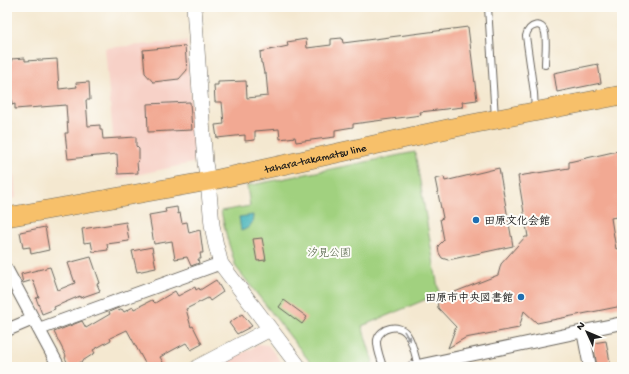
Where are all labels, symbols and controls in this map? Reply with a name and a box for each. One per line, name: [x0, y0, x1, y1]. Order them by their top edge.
street label: tahara-takamatsu line: [263, 143, 368, 177]
marker: 田原文化会館: [471, 215, 481, 225]
place label: 田原文化会館: [484, 215, 550, 228]
park label: 汐見公園: [307, 247, 351, 260]
place label: 田原市中央図書館: [425, 292, 513, 305]
marker: 田原市中央図書館: [516, 292, 526, 302]
north arrow: [567, 312, 607, 352]
text: N: [574, 320, 588, 333]
one-way arrow: [403, 330, 410, 341]

